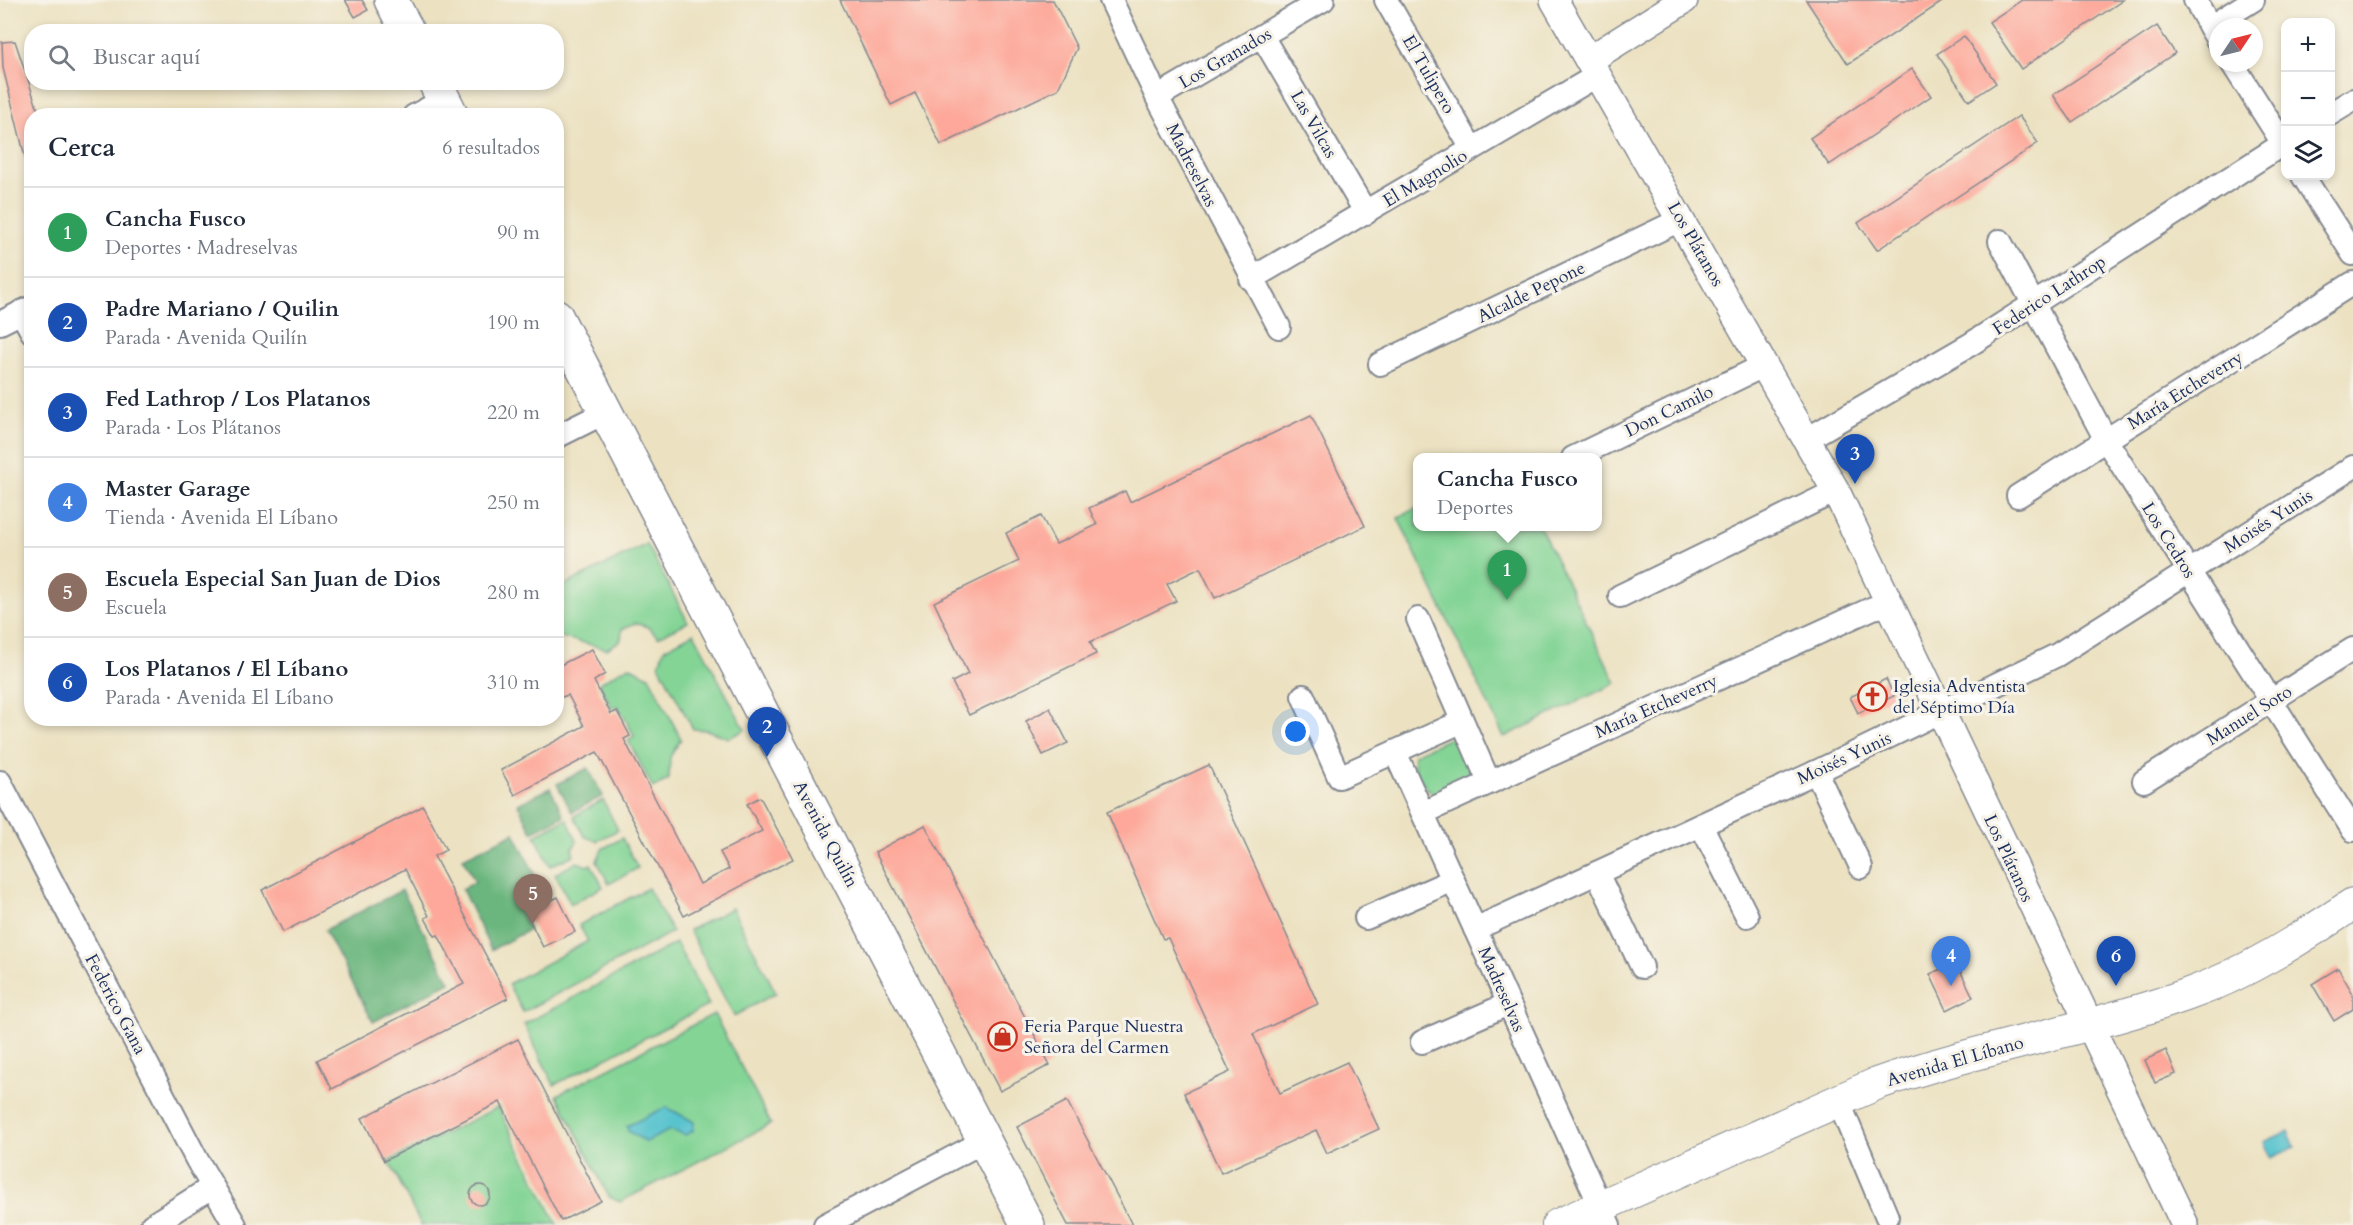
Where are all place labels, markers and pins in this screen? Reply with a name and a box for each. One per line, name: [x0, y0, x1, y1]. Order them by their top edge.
pin: 3: [1836, 434, 1874, 484]
pin: 1: [1488, 550, 1526, 600]
place label: Iglesia Adventista del Séptimo Día: [1893, 674, 2026, 720]
church icon: Iglesia Adventista del Séptimo Día: [1856, 680, 1888, 712]
pin: 2: [748, 708, 786, 757]
pin: 5: [514, 874, 552, 924]
pin: 4: [1932, 936, 1970, 986]
pin: 6: [2096, 936, 2136, 986]
place label: Feria Parque Nuestra Señora del Carmen: [1024, 1014, 1184, 1060]
shop icon: Feria Parque Nuestra Señora del Carmen: [987, 1020, 1019, 1052]

